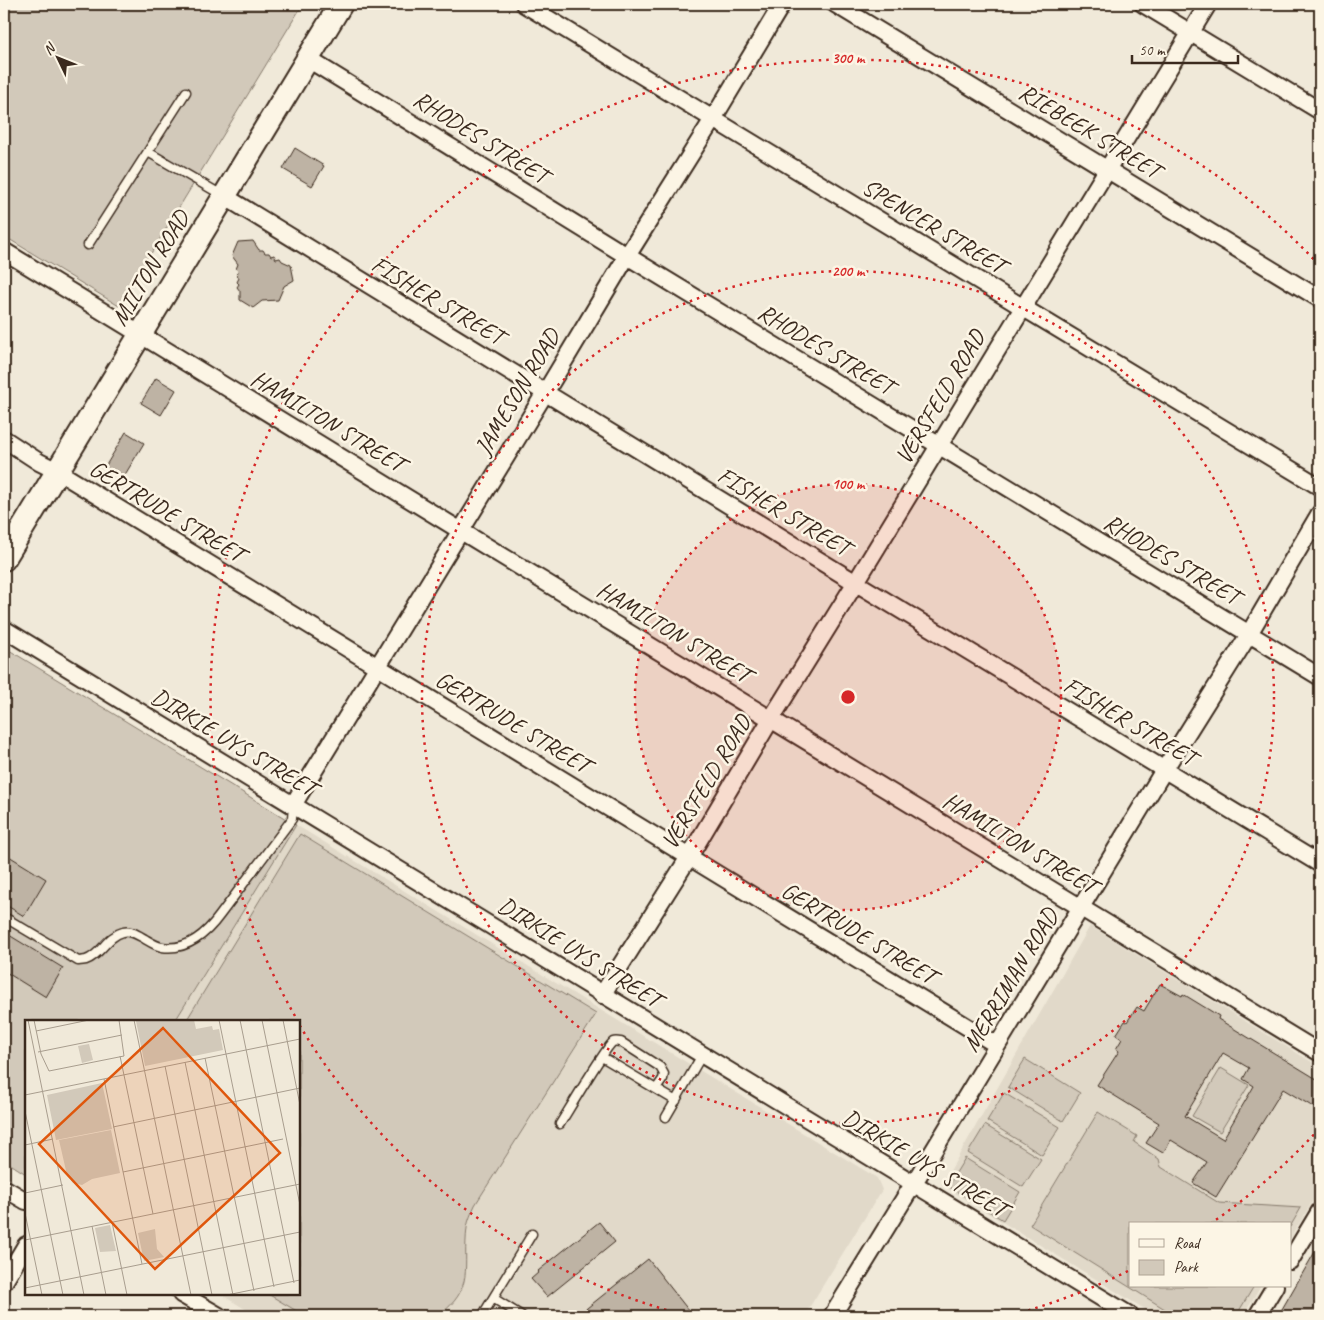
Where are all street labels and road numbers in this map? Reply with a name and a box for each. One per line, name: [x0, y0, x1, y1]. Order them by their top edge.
street label: RIEBEEK STREET: [1014, 77, 1171, 188]
street label: RHODES STREET: [408, 84, 559, 193]
street label: SPENCER STREET: [857, 171, 1016, 284]
street label: MILTON ROAD: [104, 203, 197, 331]
street label: FISHER STREET: [366, 249, 515, 354]
street label: RHODES STREET: [753, 297, 904, 404]
street label: JAMESON ROAD: [467, 322, 567, 461]
street label: VERSFELD ROAD: [888, 323, 993, 469]
street label: HAMILTON STREET: [246, 363, 415, 482]
street label: GERTRUDE STREET: [84, 453, 255, 572]
street label: FISHER STREET: [712, 460, 861, 565]
street label: RHODES STREET: [1099, 507, 1250, 614]
street label: HAMILTON STREET: [592, 574, 761, 693]
street label: GERTRUDE STREET: [430, 664, 601, 783]
street label: FISHER STREET: [1058, 670, 1207, 775]
street label: DIRKIE UYS STREET: [146, 681, 327, 806]
street label: VERSFELD ROAD: [654, 708, 759, 854]
street label: HAMILTON STREET: [938, 785, 1107, 904]
street label: GERTRUDE STREET: [776, 875, 947, 994]
street label: DIRKIE UYS STREET: [493, 890, 672, 1017]
street label: MERRIMAN ROAD: [956, 901, 1066, 1057]
street label: DIRKIE UYS STREET: [837, 1102, 1018, 1227]

